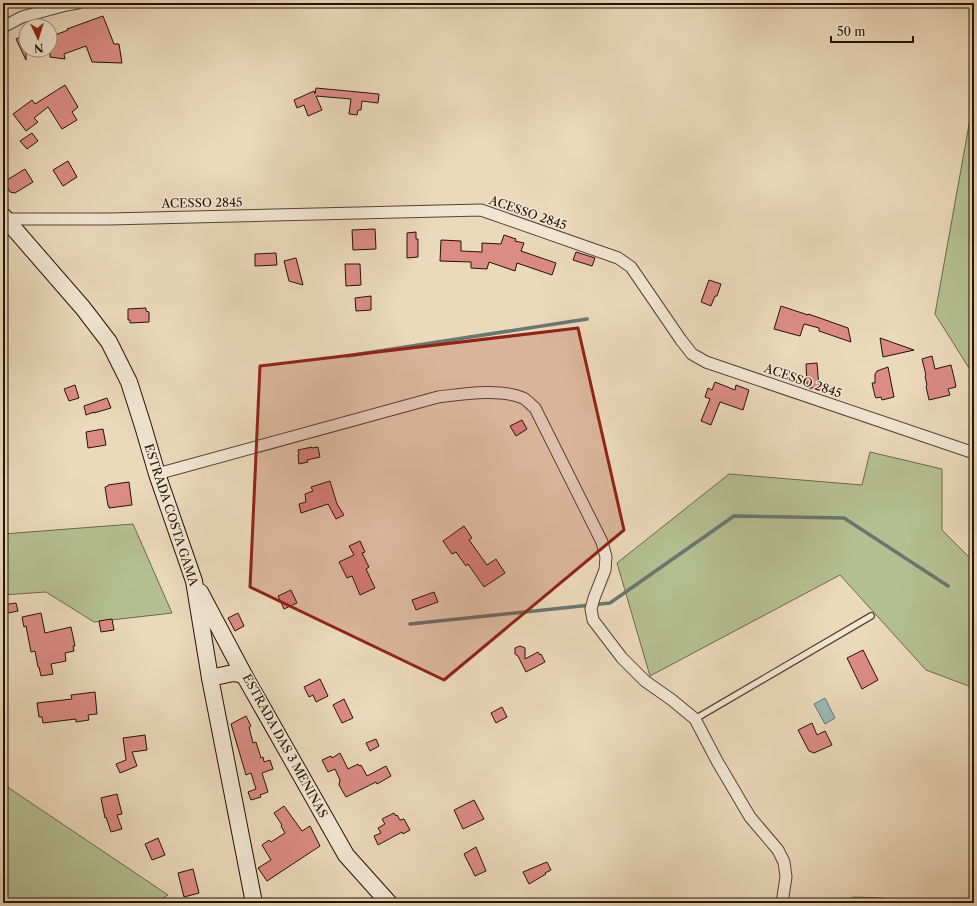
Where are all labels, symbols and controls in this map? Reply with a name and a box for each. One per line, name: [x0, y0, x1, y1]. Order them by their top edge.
north arrow: [18, 18, 58, 58]
scale bar: [831, 18, 913, 44]
text: 50 m: [837, 24, 866, 39]
text: N: [33, 41, 44, 55]
street label: ACESSO 2845: [486, 192, 569, 233]
street label: ACESSO 2845: [160, 194, 243, 211]
street label: ACESSO 2845: [761, 360, 844, 401]
street label: ESTRADA COSTA GAMA: [141, 442, 202, 589]
street label: ESTRADA DAS 3 MENINAS: [240, 671, 331, 820]

